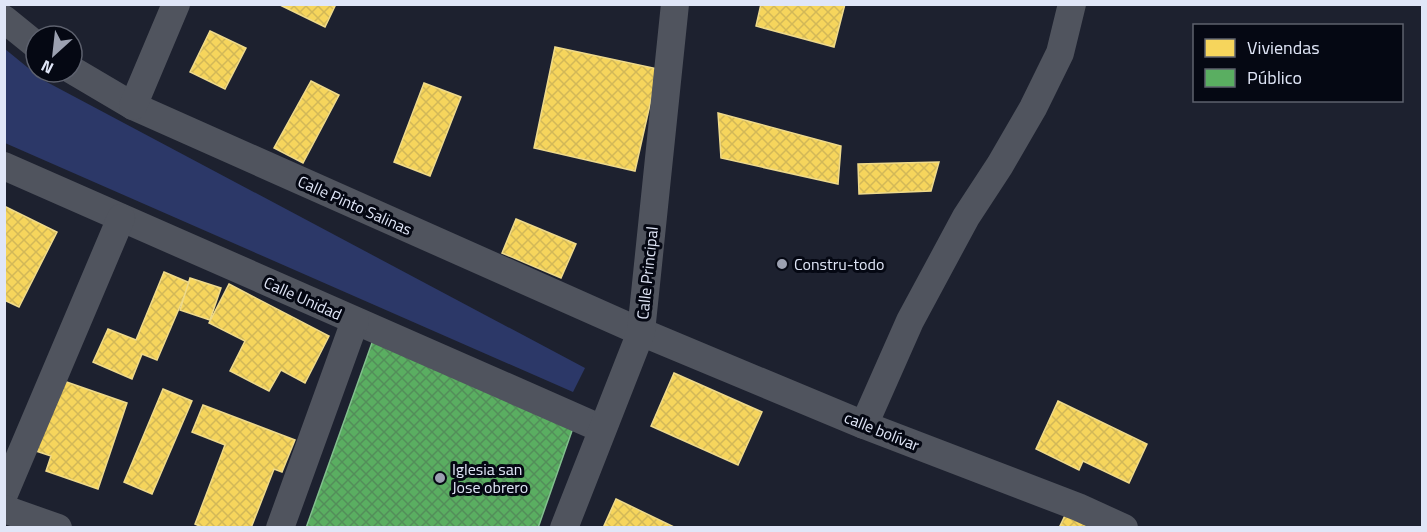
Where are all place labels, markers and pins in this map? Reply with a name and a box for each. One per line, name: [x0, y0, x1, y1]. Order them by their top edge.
place label: Constru-todo: [794, 252, 884, 276]
marker: Constru-todo: [775, 257, 789, 271]
place label: Iglesia san Jose obrero: [452, 457, 528, 499]
marker: Iglesia san Jose obrero: [433, 471, 447, 485]

